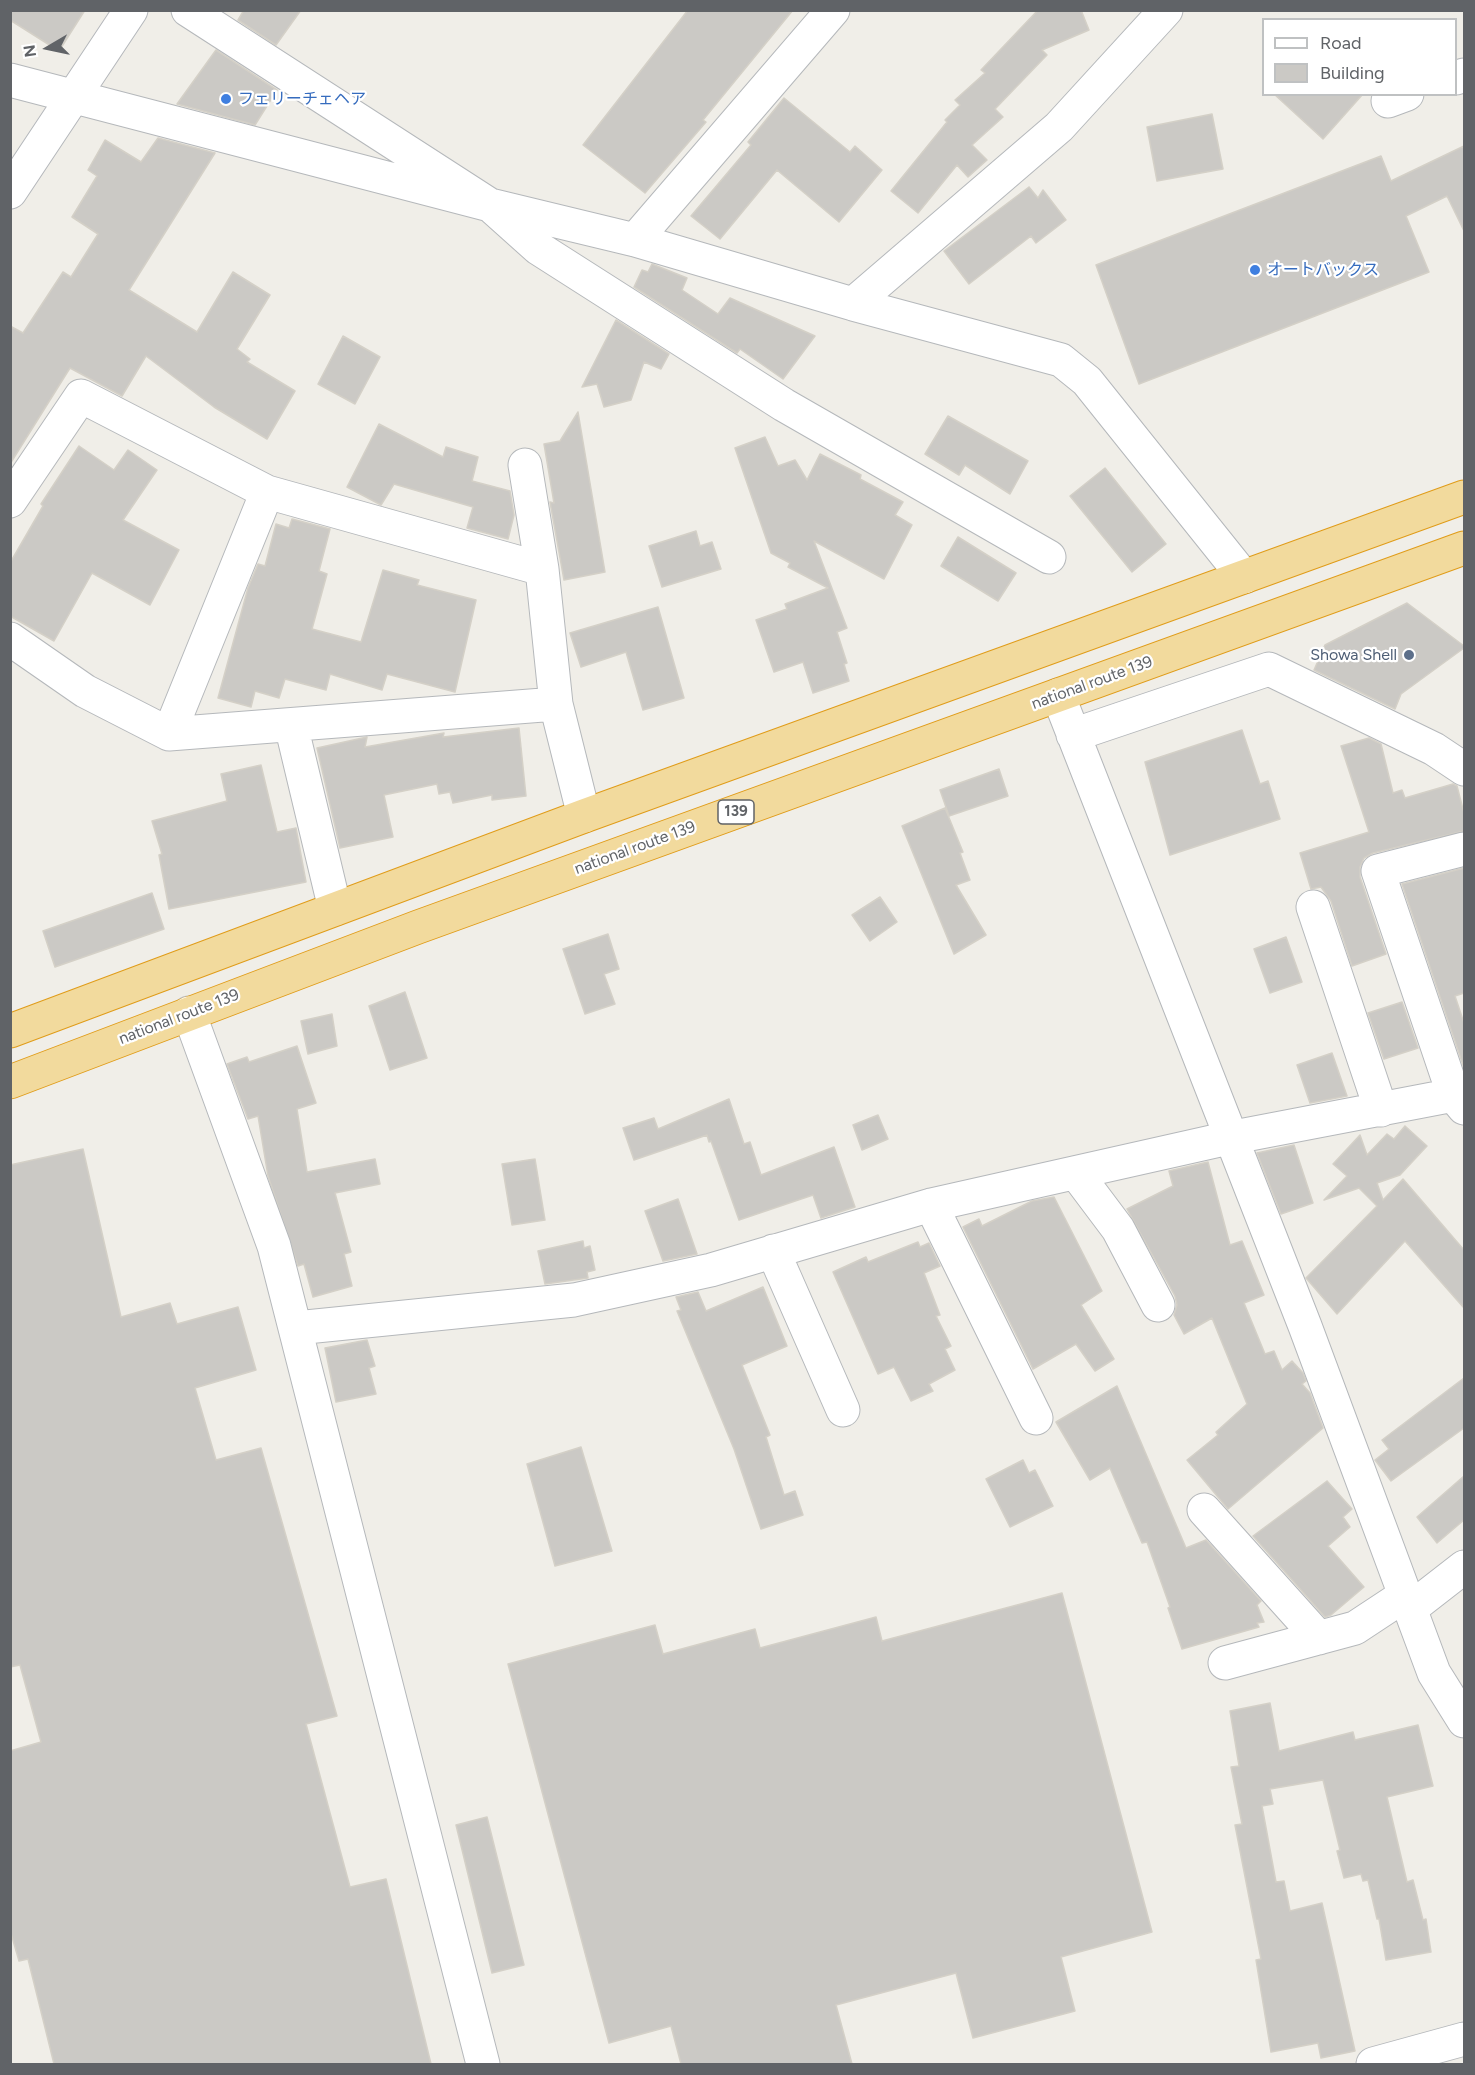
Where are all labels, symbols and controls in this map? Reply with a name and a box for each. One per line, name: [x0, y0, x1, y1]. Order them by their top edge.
north arrow: [18, 18, 78, 78]
legend: [1262, 18, 1457, 96]
text: Road: [1320, 32, 1361, 54]
text: N: [19, 43, 40, 58]
text: Building: [1320, 62, 1385, 84]
place label: フェリーチェヘア: [238, 89, 366, 109]
marker: フェリーチェヘア: [219, 92, 233, 106]
place label: オートバックス: [1267, 260, 1379, 280]
marker: オートバックス: [1248, 263, 1262, 277]
place label: Showa Shell: [1310, 645, 1397, 665]
marker: Showa Shell: [1402, 648, 1416, 662]
street label: national route 139: [1029, 652, 1155, 714]
road number: 139: [718, 800, 754, 824]
street label: national route 139: [572, 817, 698, 879]
street label: national route 139: [116, 985, 242, 1049]

